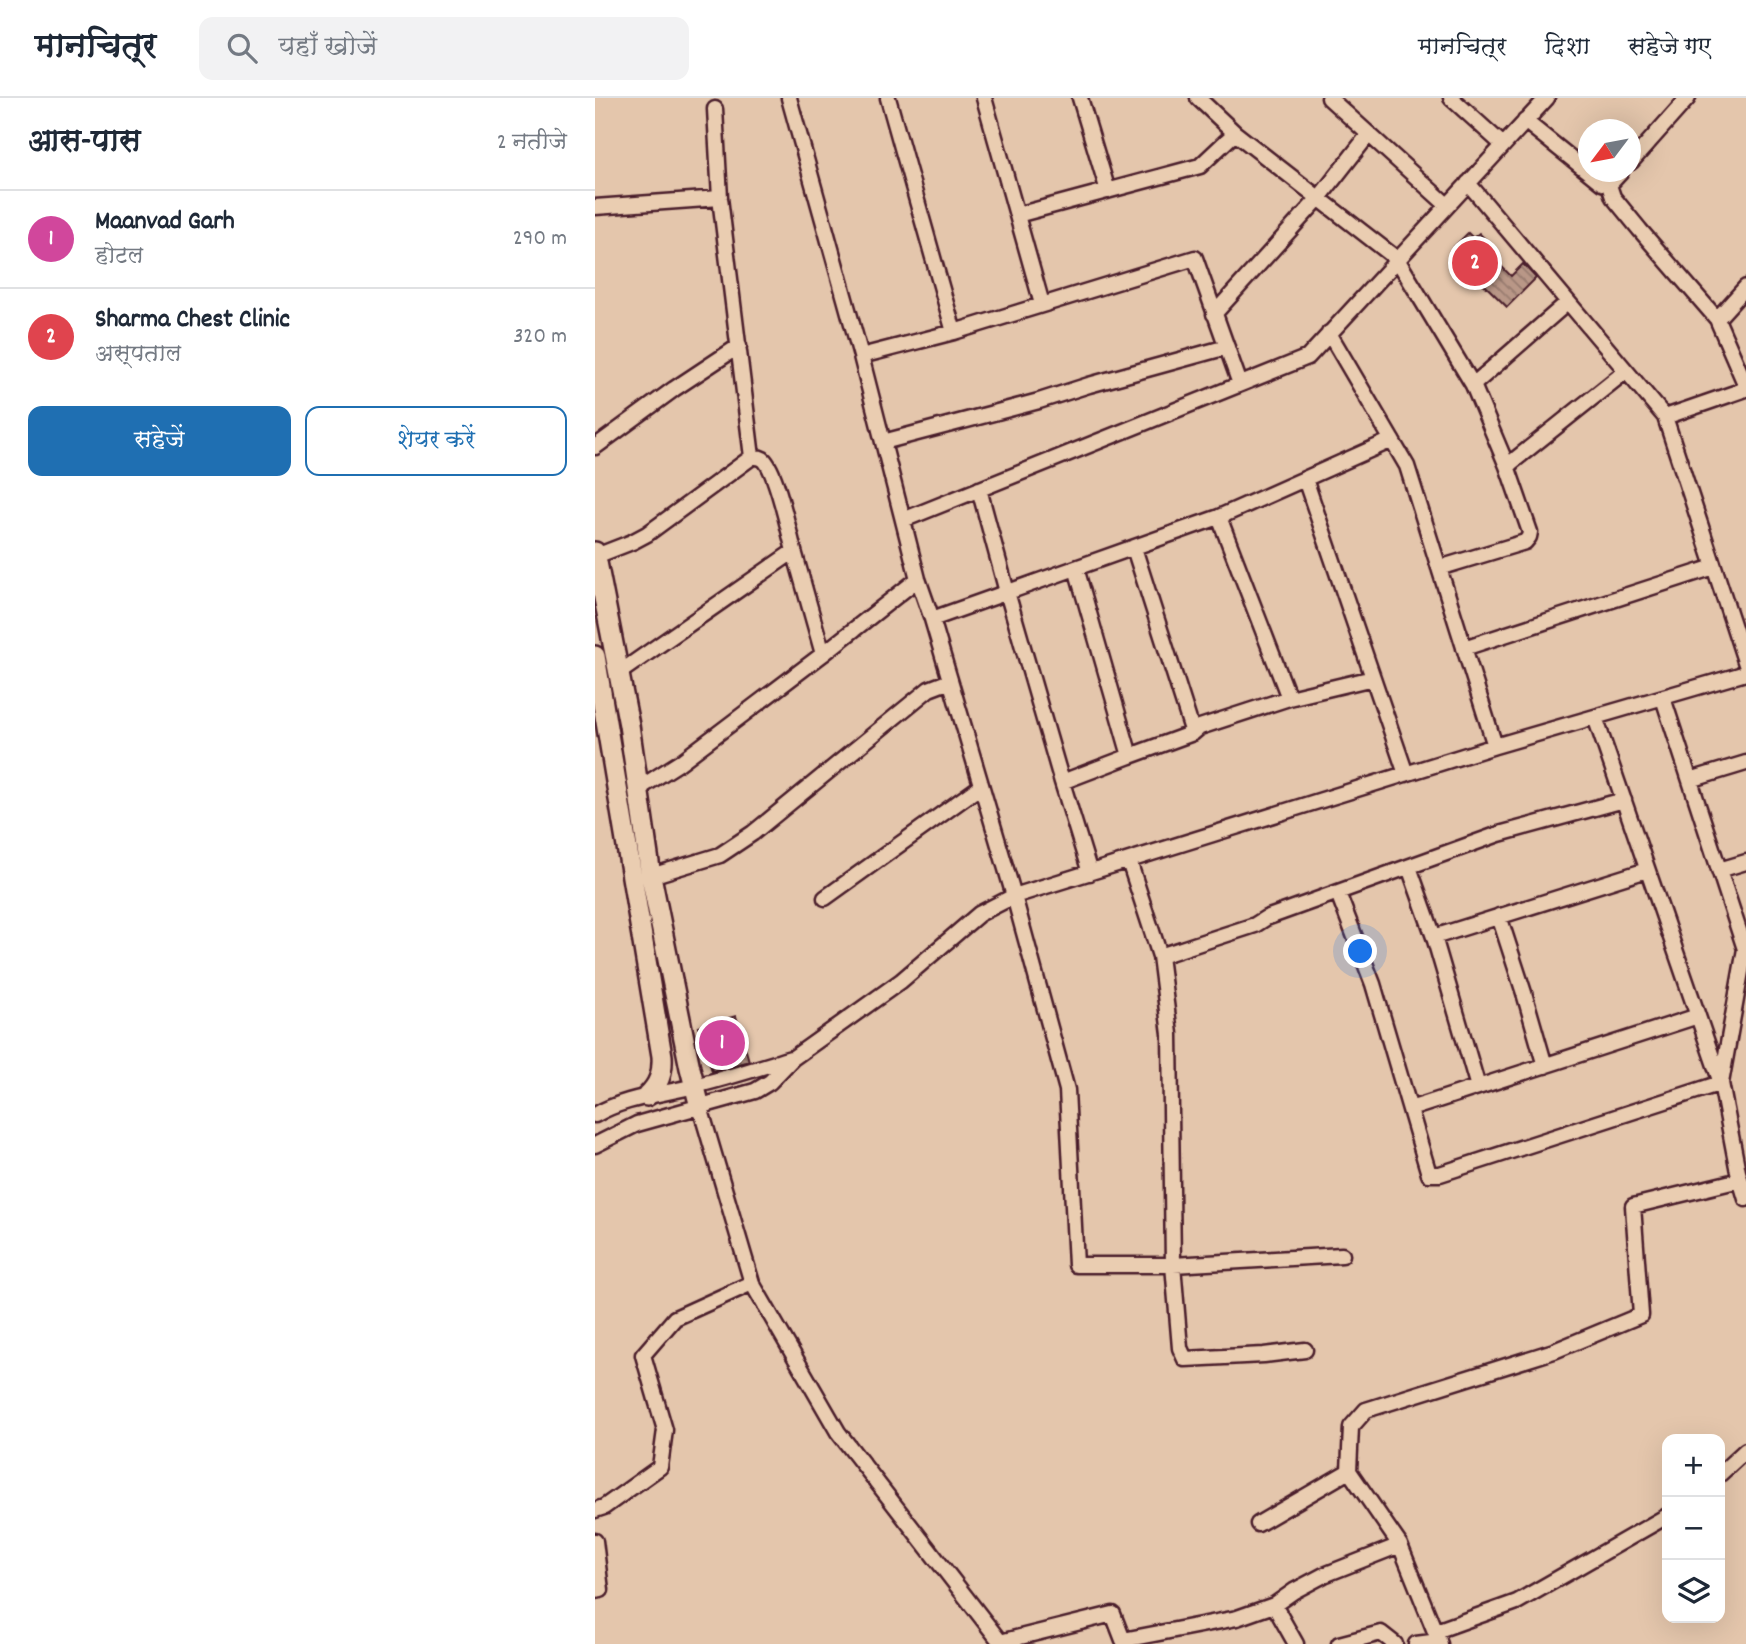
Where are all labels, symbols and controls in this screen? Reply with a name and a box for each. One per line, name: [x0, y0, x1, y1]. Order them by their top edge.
search box: [199, 17, 689, 80]
text: मानचित्र: [35, 25, 157, 72]
icon: search: [223, 29, 261, 67]
text: यहाँ खोजें: [279, 30, 377, 67]
text: मानचित्र: [1418, 31, 1506, 65]
text: दिशा: [1544, 31, 1590, 65]
text: सहेजे गए: [1628, 31, 1711, 65]
north arrow: [1578, 119, 1641, 182]
text: आस-पास: [28, 122, 140, 165]
text: 2 नतीजे: [497, 127, 567, 160]
text: Maanvad Garh: [95, 204, 235, 241]
text: 1: [48, 223, 54, 256]
text: 290 m: [513, 223, 567, 256]
pin: 2: [1452, 237, 1498, 289]
text: होटल: [95, 241, 143, 274]
text: Sharma Chest Clinic: [95, 302, 290, 339]
text: 2: [46, 321, 56, 354]
text: 320 m: [513, 321, 567, 354]
text: अस्पताल: [95, 339, 181, 372]
button: सहेजें: [28, 406, 291, 476]
button: शेयर करें: [305, 406, 567, 476]
your location: [1343, 934, 1377, 968]
pin: 1: [699, 1017, 745, 1069]
map controls: [1662, 1434, 1725, 1623]
button: +: [1662, 1434, 1725, 1497]
button: −: [1662, 1497, 1725, 1560]
button: layers: [1662, 1560, 1725, 1623]

